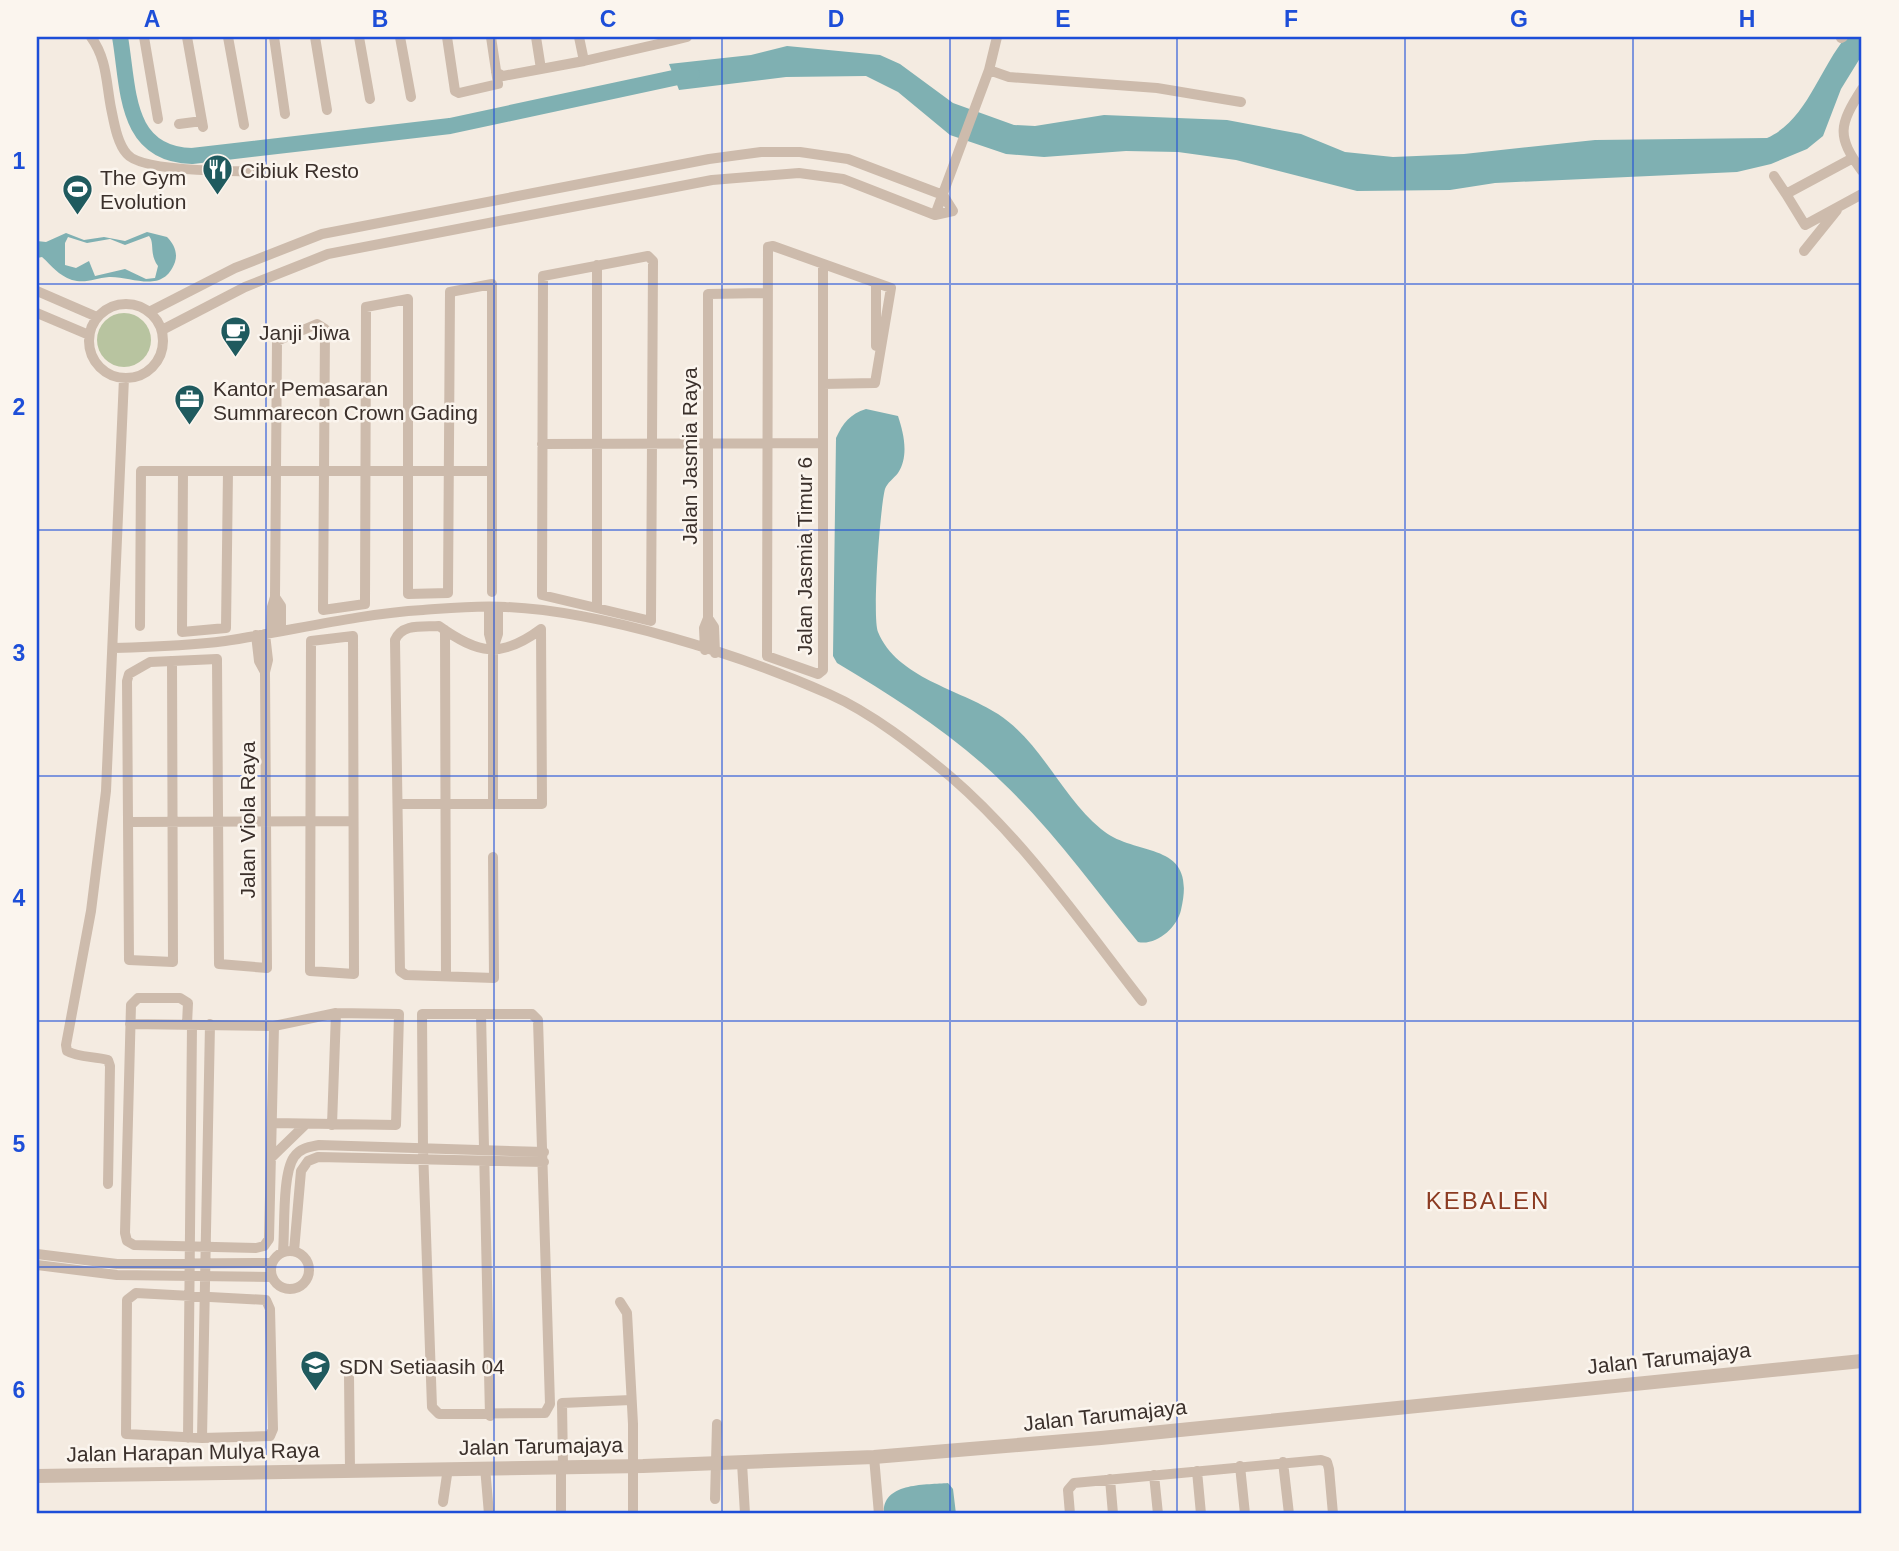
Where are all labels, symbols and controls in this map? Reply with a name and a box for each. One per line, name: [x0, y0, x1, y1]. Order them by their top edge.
text: A: [144, 6, 160, 32]
text: B: [372, 6, 388, 32]
text: C: [600, 6, 616, 32]
text: D: [828, 6, 844, 32]
text: E: [1055, 6, 1071, 32]
text: F: [1284, 6, 1298, 32]
text: G: [1510, 6, 1528, 32]
text: H: [1739, 6, 1755, 32]
text: 1: [13, 148, 26, 174]
restaurant icon: Cibiuk Resto: [200, 153, 234, 197]
place label: Cibiuk Resto: [240, 159, 359, 182]
place label: The Gym Evolution: [100, 166, 186, 213]
sports icon: The Gym Evolution: [60, 172, 94, 216]
cafe icon: Janji Jiwa: [219, 315, 253, 359]
place label: Janji Jiwa: [259, 321, 350, 344]
street label: Jalan Jasmia Raya: [678, 367, 701, 545]
place label: Kantor Pemasaran Summarecon Crown Gading: [213, 377, 478, 424]
office icon: Kantor Pemasaran Summarecon Crown Gading: [173, 383, 207, 427]
text: 2: [13, 394, 25, 420]
street label: Jalan Jasmia Timur 6: [793, 457, 816, 655]
text: 3: [13, 640, 25, 666]
street label: Jalan Viola Raya: [236, 741, 259, 899]
text: 4: [13, 885, 26, 911]
text: 5: [13, 1131, 26, 1157]
district label: KEBALEN: [1426, 1187, 1550, 1214]
street label: Jalan Tarumajaya: [1586, 1338, 1752, 1378]
school or university icon: SDN Setiaasih 04: [299, 1349, 333, 1393]
place label: SDN Setiaasih 04: [339, 1355, 505, 1378]
text: 6: [13, 1377, 25, 1403]
street label: Jalan Tarumajaya: [1022, 1395, 1188, 1435]
street label: Jalan Tarumajaya: [459, 1433, 624, 1459]
street label: Jalan Harapan Mulya Raya: [66, 1438, 320, 1466]

